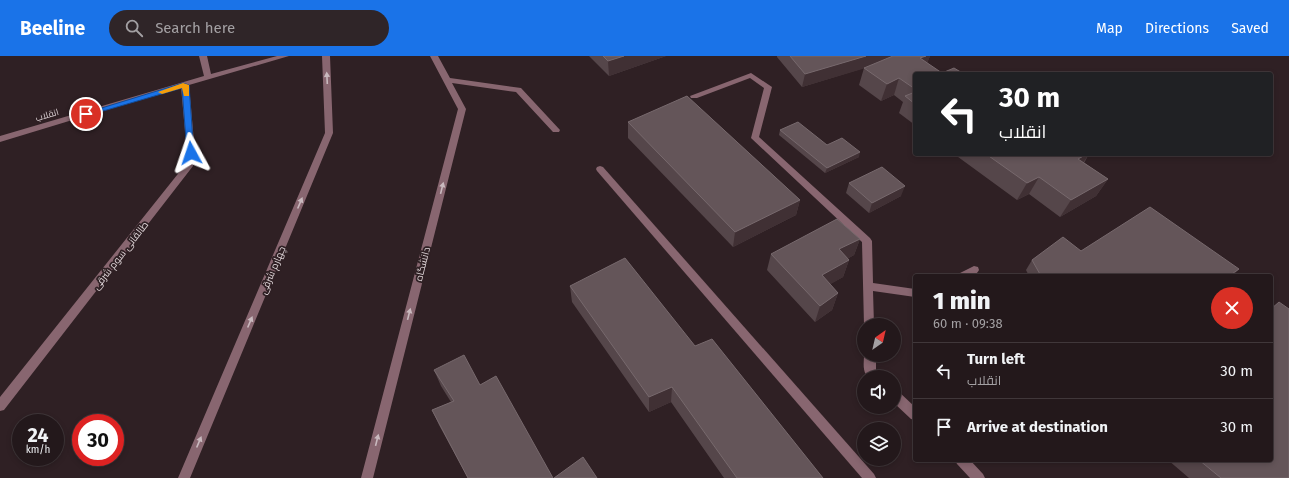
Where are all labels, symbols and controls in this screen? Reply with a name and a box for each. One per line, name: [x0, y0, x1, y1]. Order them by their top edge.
search box: [109, 10, 389, 46]
text: Beeline: [20, 17, 85, 40]
icon: search: [123, 17, 145, 39]
text: Search here: [155, 19, 235, 37]
text: Map: [1096, 20, 1123, 37]
text: Directions: [1145, 20, 1209, 37]
text: Saved: [1231, 20, 1269, 37]
one-way arrow: [324, 71, 330, 84]
text: 30 m: [999, 81, 1060, 114]
icon: left: [933, 88, 985, 140]
pin: [69, 97, 103, 131]
icon: arrive: [75, 103, 97, 125]
street label: انقلاب: [34, 107, 60, 123]
text: انقلاب: [999, 121, 1046, 143]
position arrow: [170, 132, 212, 174]
one-way arrow: [439, 182, 445, 195]
one-way arrow: [298, 196, 304, 208]
street label: طالقانی سوم شرقی: [90, 219, 152, 293]
street label: چهارم شرقی: [257, 245, 289, 296]
street label: دانشگاه: [413, 246, 433, 283]
text: 1 min: [933, 287, 991, 315]
button: close: [1211, 287, 1253, 329]
one-way arrow: [407, 308, 413, 321]
text: 60 m · 09:38: [933, 316, 1003, 331]
one-way arrow: [247, 317, 253, 328]
north arrow: [857, 318, 901, 362]
map controls: [857, 318, 901, 466]
text: Turn left: [967, 350, 1025, 368]
icon: left: [933, 360, 955, 382]
text: 30 m: [1220, 362, 1253, 380]
button: sound: [857, 370, 901, 414]
text: انقلاب: [967, 373, 1001, 388]
speed limit sign: 30: [72, 414, 124, 466]
icon: arrive: [933, 416, 955, 438]
text: Arrive at destination: [967, 418, 1108, 436]
text: 30 m: [1220, 418, 1253, 436]
button: layers: [857, 422, 901, 466]
text: 24: [27, 423, 49, 447]
one-way arrow: [374, 434, 380, 446]
one-way arrow: [197, 436, 203, 448]
text: km/h: [26, 444, 50, 456]

